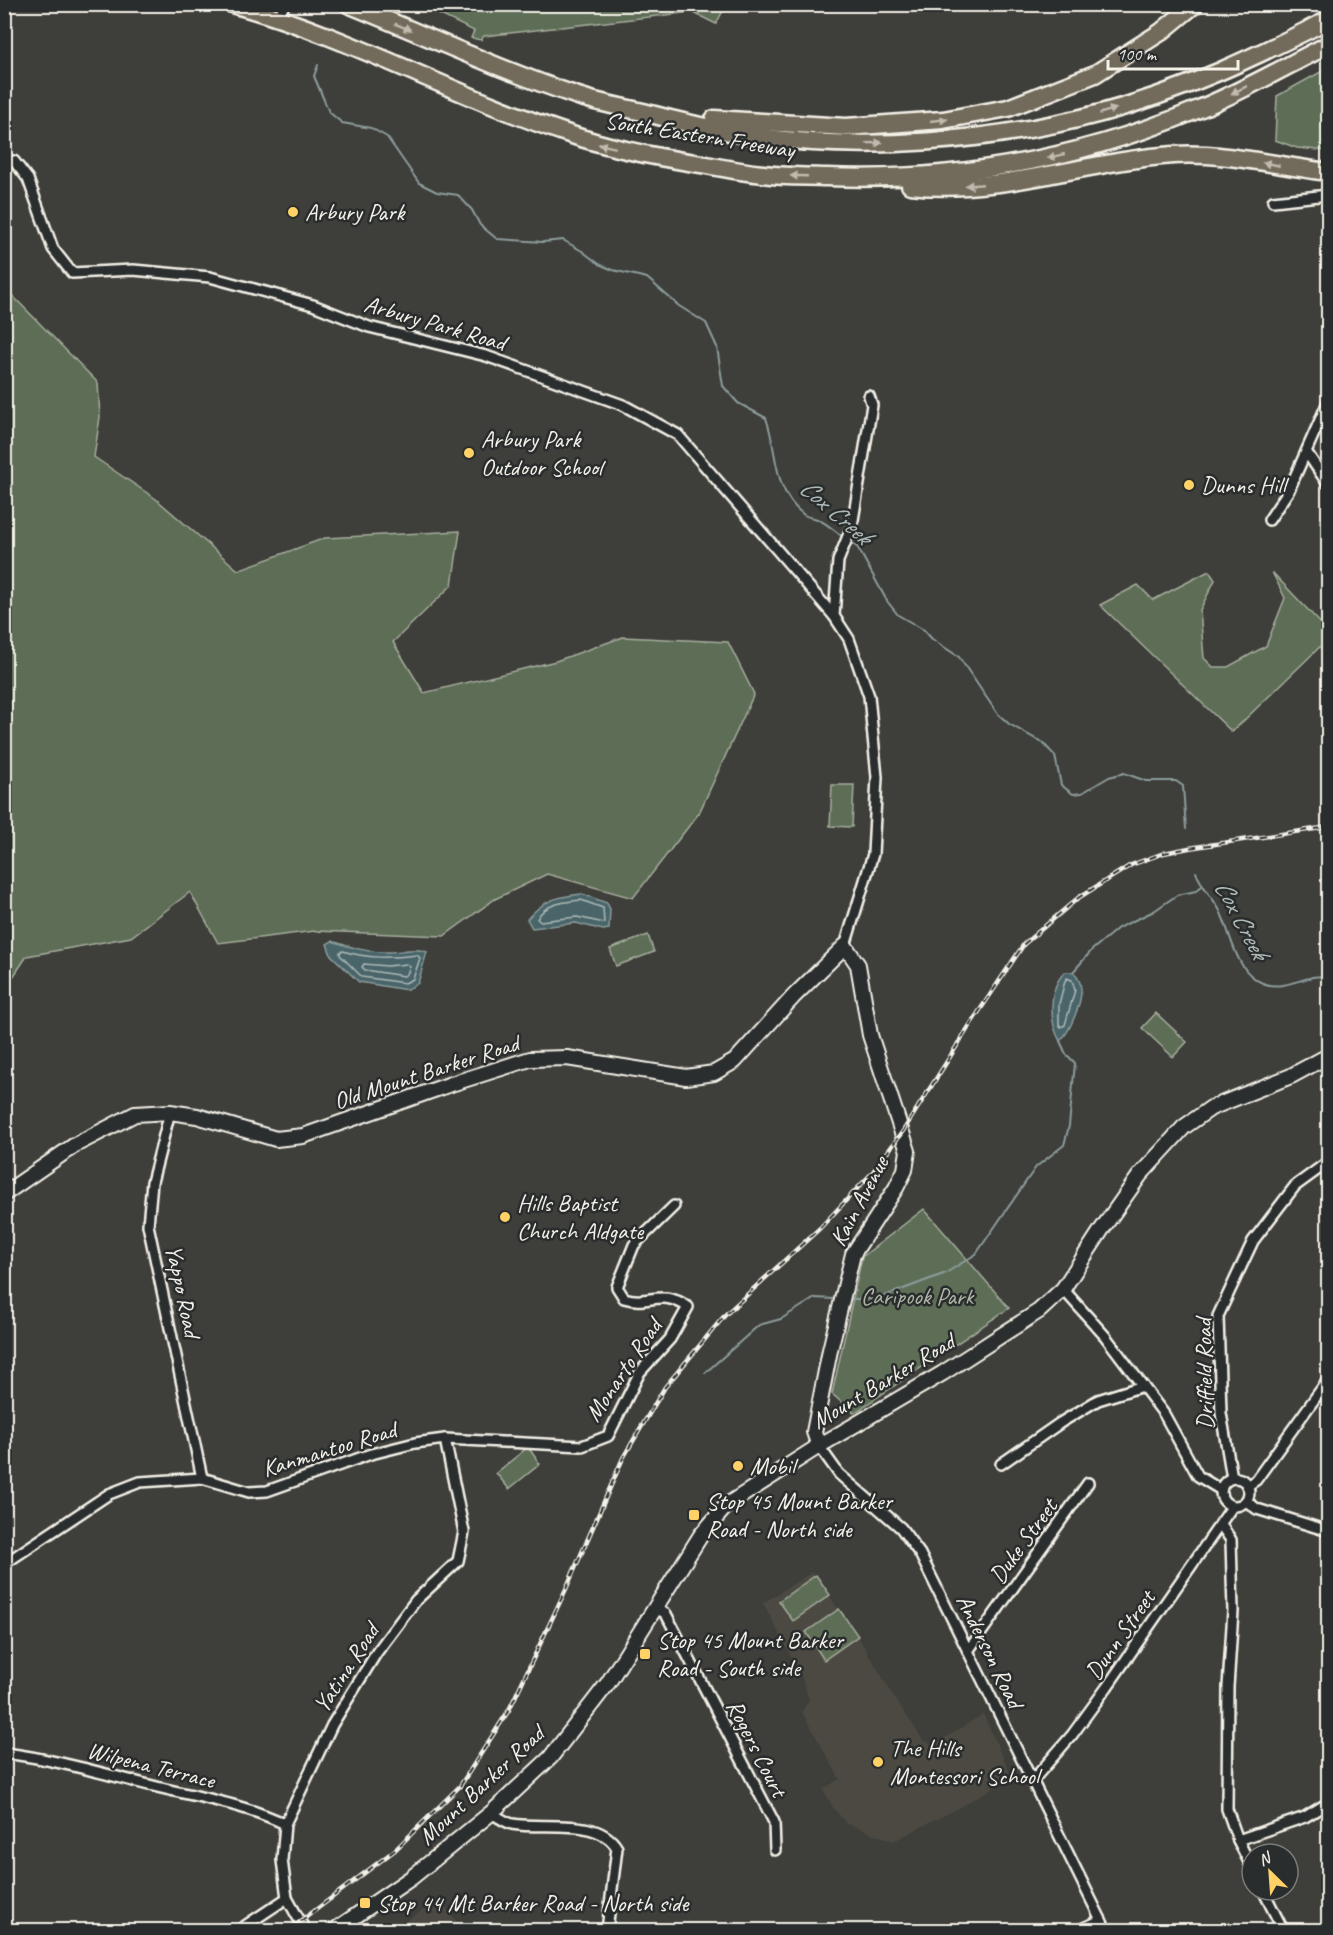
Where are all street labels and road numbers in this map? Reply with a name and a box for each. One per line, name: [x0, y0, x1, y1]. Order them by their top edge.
street label: South Eastern Freeway: [603, 105, 799, 165]
street label: Arbury Park Road: [361, 289, 512, 358]
street label: Old Mount Barker Road: [330, 1027, 526, 1116]
street label: Kain Avenue: [823, 1149, 896, 1251]
street label: Yappo Road: [159, 1242, 208, 1343]
street label: Monarto Road: [578, 1310, 670, 1427]
street label: Driffield Road: [1188, 1315, 1220, 1430]
street label: Mount Barker Road: [806, 1325, 963, 1435]
street label: Kanmantoo Road: [258, 1413, 403, 1484]
street label: Duke Street: [982, 1491, 1065, 1589]
street label: Dunn Street: [1078, 1583, 1163, 1685]
street label: Anderson Road: [950, 1589, 1032, 1716]
street label: Yatina Road: [306, 1615, 388, 1718]
street label: Rogers Court: [720, 1694, 795, 1804]
street label: Mount Barker Road: [412, 1716, 553, 1851]
street label: Wilpena Terrace: [84, 1735, 220, 1796]

